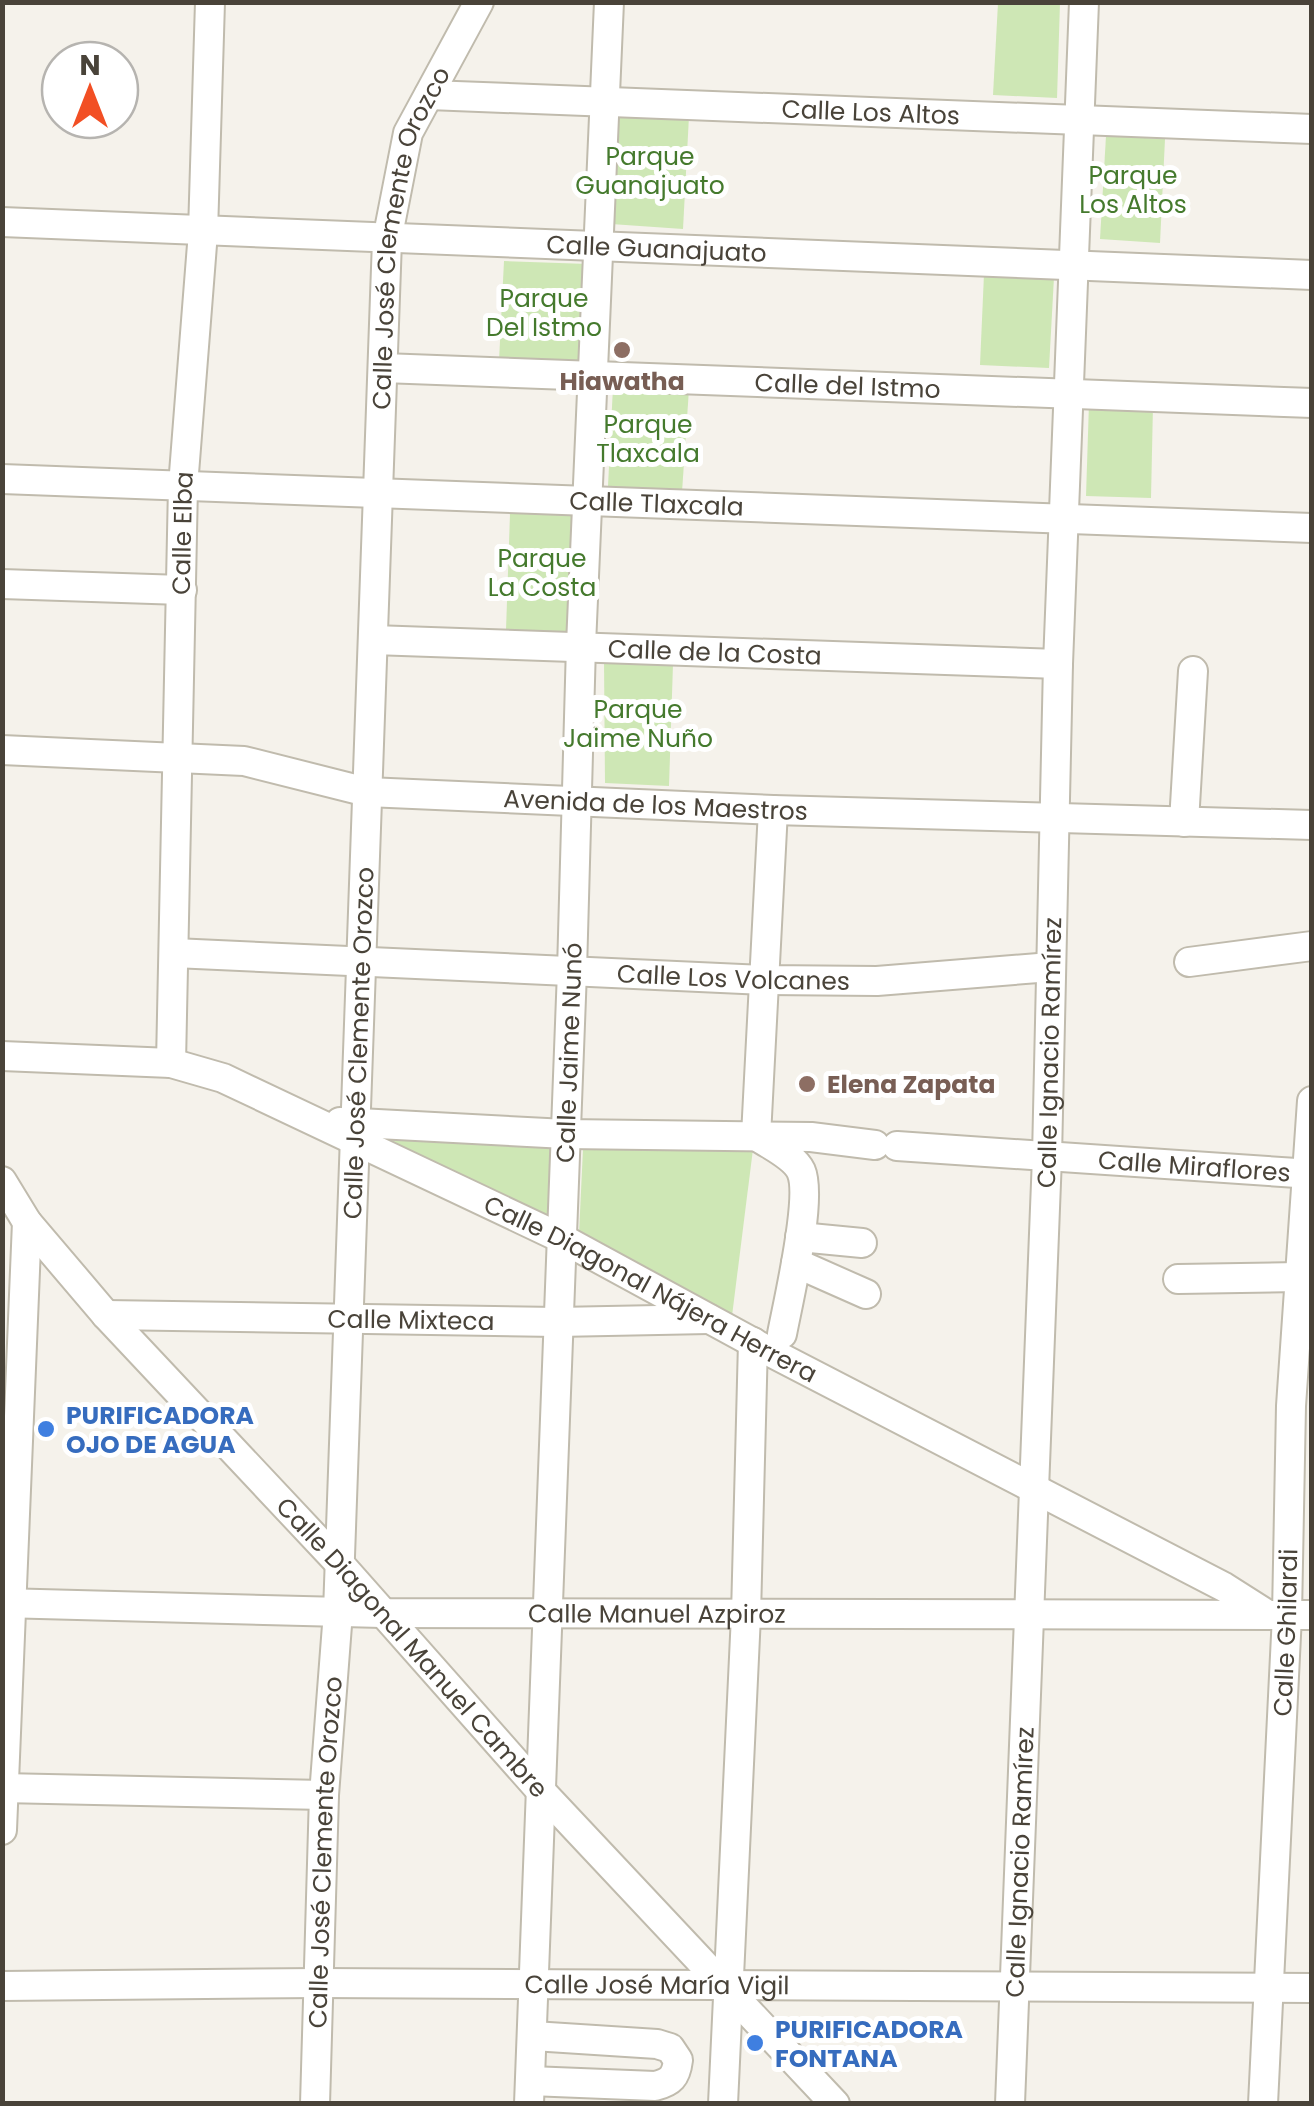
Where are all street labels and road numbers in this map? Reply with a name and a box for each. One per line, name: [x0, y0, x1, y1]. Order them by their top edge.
street label: Calle José Clemente Orozco: [363, 60, 458, 410]
street label: Calle Los Altos: [781, 91, 961, 133]
street label: Calle Guanajuato: [546, 227, 767, 270]
street label: Calle del Istmo: [754, 365, 941, 406]
street label: Calle Elba: [163, 470, 202, 595]
street label: Calle Tlaxcala: [569, 483, 744, 524]
street label: Calle de la Costa: [607, 631, 822, 673]
street label: Avenida de los Maestros: [503, 781, 808, 828]
street label: Calle José Clemente Orozco: [335, 866, 382, 1220]
street label: Calle Ignacio Ramírez: [1028, 917, 1070, 1189]
street label: Calle Jaime Nunó: [547, 942, 590, 1164]
street label: Calle Los Volcanes: [616, 956, 850, 998]
street label: Calle Miraflores: [1097, 1142, 1292, 1190]
street label: Calle Diagonal Nájera Herrera: [478, 1186, 823, 1391]
street label: Calle Mixteca: [327, 1301, 495, 1339]
street label: Calle Diagonal Manuel Cambre: [268, 1489, 556, 1805]
street label: Calle Ghilardi: [1265, 1548, 1306, 1717]
street label: Calle Manuel Azpiroz: [528, 1596, 786, 1631]
street label: Calle José Clemente Orozco: [300, 1675, 351, 2029]
street label: Calle Ignacio Ramírez: [997, 1726, 1042, 1998]
street label: Calle José María Vigil: [524, 1967, 790, 2003]

